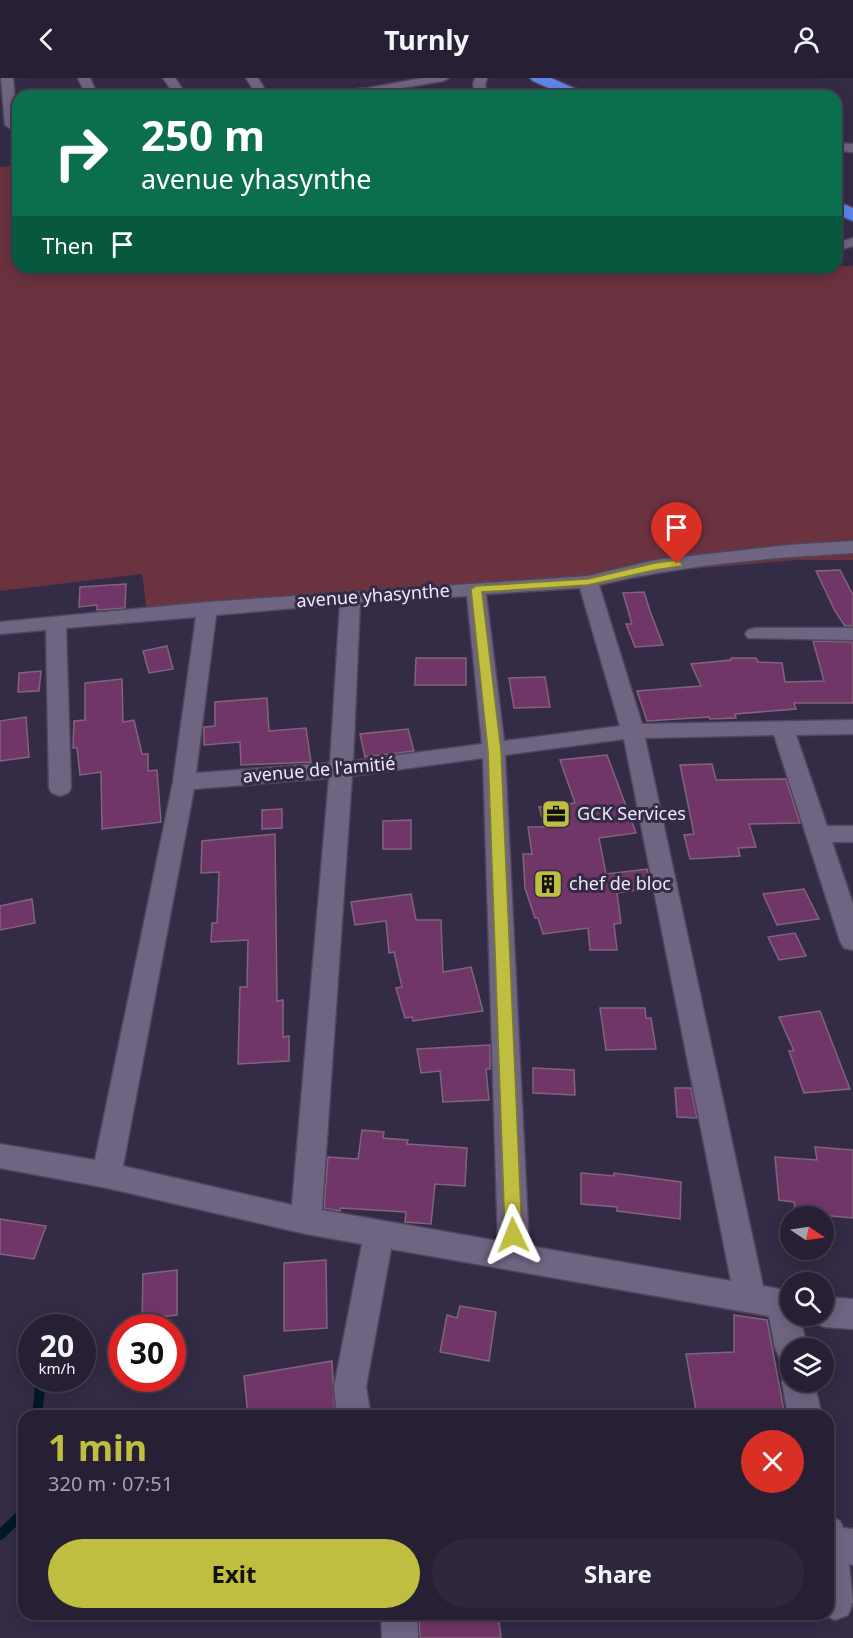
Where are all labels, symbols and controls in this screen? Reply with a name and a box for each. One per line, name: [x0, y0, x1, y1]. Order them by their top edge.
text: Turnly: [384, 21, 469, 58]
icon: back: [30, 23, 63, 56]
icon: person: [790, 23, 823, 56]
text: 250 m: [141, 106, 265, 163]
icon: right: [42, 114, 120, 192]
text: avenue yhasynthe: [141, 160, 371, 197]
icon: arrive: [106, 228, 139, 261]
text: Then: [42, 230, 94, 260]
pin: [651, 502, 702, 564]
icon: arrive: [660, 511, 693, 544]
street label: avenue yhasynthe: [295, 578, 450, 612]
street label: avenue de l'amitié: [242, 750, 396, 788]
office icon: GCK Services: [540, 798, 572, 830]
place label: GCK Services: [577, 801, 686, 825]
building icon: chef de bloc: [532, 868, 564, 900]
place label: chef de bloc: [569, 871, 671, 895]
position arrow: [481, 1203, 545, 1267]
north arrow: [780, 1206, 834, 1260]
map controls: [780, 1206, 834, 1392]
button: search: [780, 1272, 834, 1326]
speed limit sign: 30: [108, 1314, 186, 1392]
text: 20: [40, 1325, 74, 1366]
button: layers: [780, 1338, 834, 1392]
text: km/h: [39, 1358, 75, 1378]
text: 1 min: [48, 1423, 147, 1472]
button: close: [741, 1430, 804, 1493]
text: 320 m · 07:51: [48, 1470, 173, 1497]
button: Exit: [48, 1539, 420, 1608]
button: Share: [432, 1539, 804, 1608]

